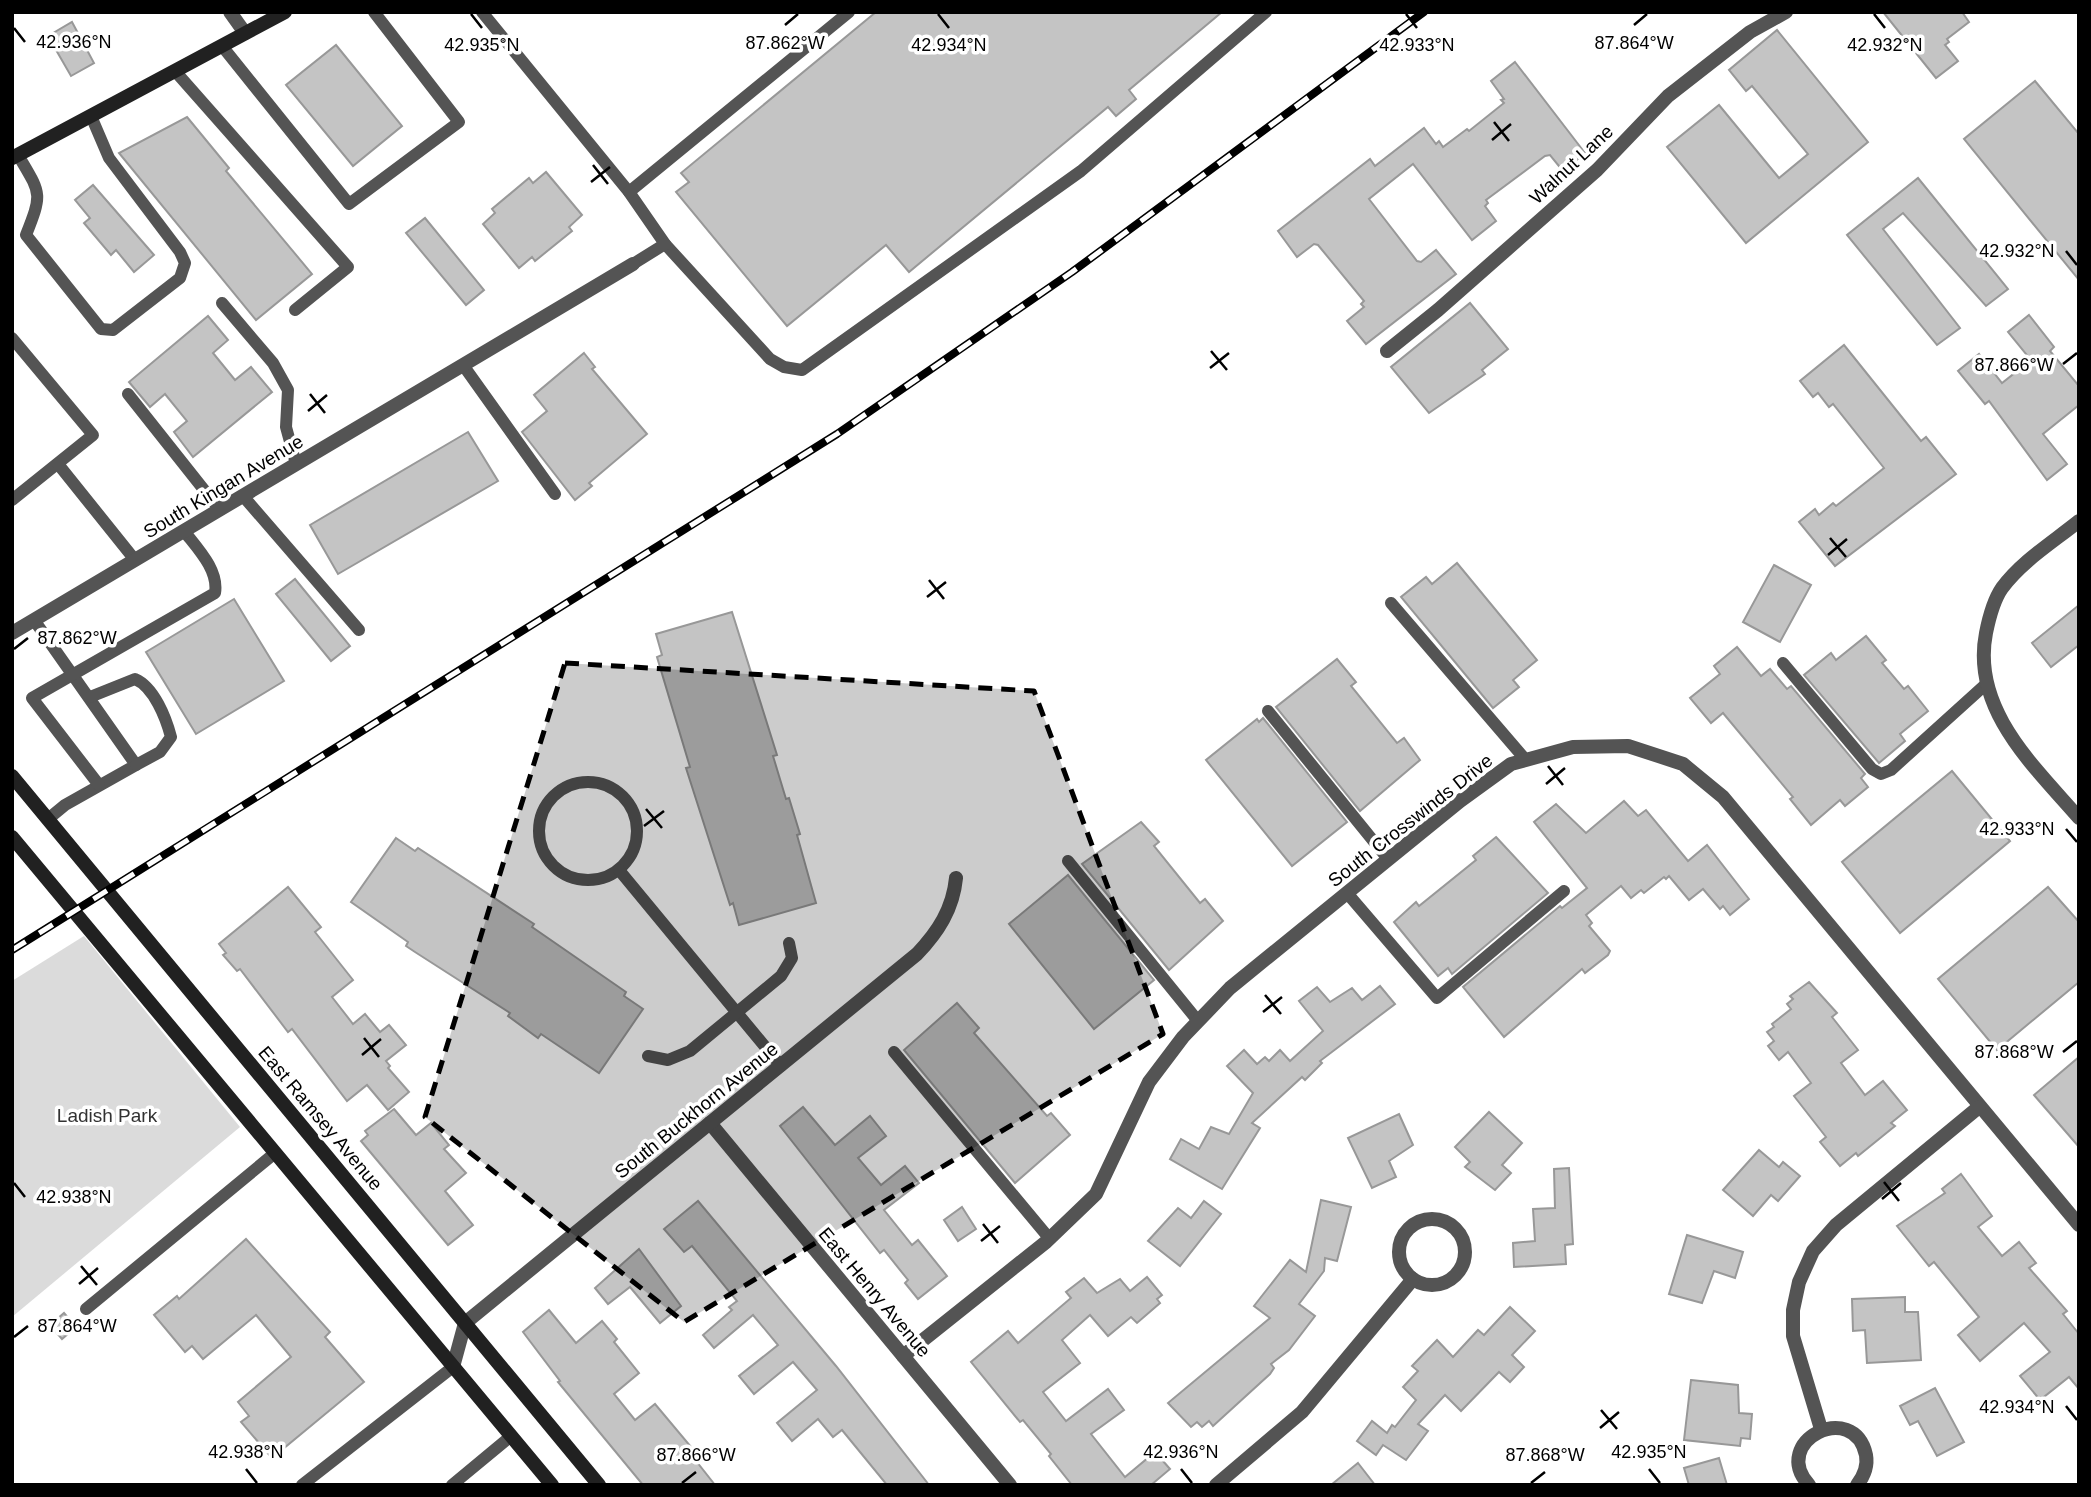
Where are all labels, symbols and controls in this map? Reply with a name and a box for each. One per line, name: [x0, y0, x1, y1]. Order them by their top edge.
text: 42.936°N: [36, 32, 112, 52]
text: 87.862°W: [745, 33, 825, 53]
text: 87.864°W: [1594, 33, 1674, 53]
text: 42.935°N: [444, 35, 520, 55]
text: 42.934°N: [911, 35, 987, 55]
text: 42.933°N: [1379, 35, 1455, 55]
text: 42.932°N: [1847, 35, 1923, 55]
street label: Walnut Lane: [1525, 121, 1617, 208]
text: 42.932°N: [1979, 241, 2055, 261]
text: 87.866°W: [1974, 355, 2054, 375]
street label: South Kingan Avenue: [140, 430, 307, 542]
text: 87.862°W: [37, 628, 117, 648]
street label: South Crosswinds Drive: [1324, 750, 1497, 891]
text: 42.933°N: [1979, 819, 2055, 839]
street label: South Buckhorn Avenue: [611, 1038, 782, 1183]
street label: East Ramsey Avenue: [254, 1042, 387, 1195]
text: 87.868°W: [1974, 1042, 2054, 1062]
park label: Ladish Park: [57, 1105, 158, 1126]
text: 42.938°N: [36, 1187, 112, 1207]
street label: East Henry Avenue: [814, 1223, 935, 1361]
text: 87.864°W: [37, 1316, 117, 1336]
text: 42.934°N: [1979, 1397, 2055, 1417]
text: 42.938°N: [208, 1442, 284, 1462]
text: 42.936°N: [1143, 1442, 1219, 1462]
text: 42.935°N: [1611, 1442, 1687, 1462]
text: 87.866°W: [656, 1445, 736, 1465]
text: 87.868°W: [1505, 1445, 1585, 1465]

